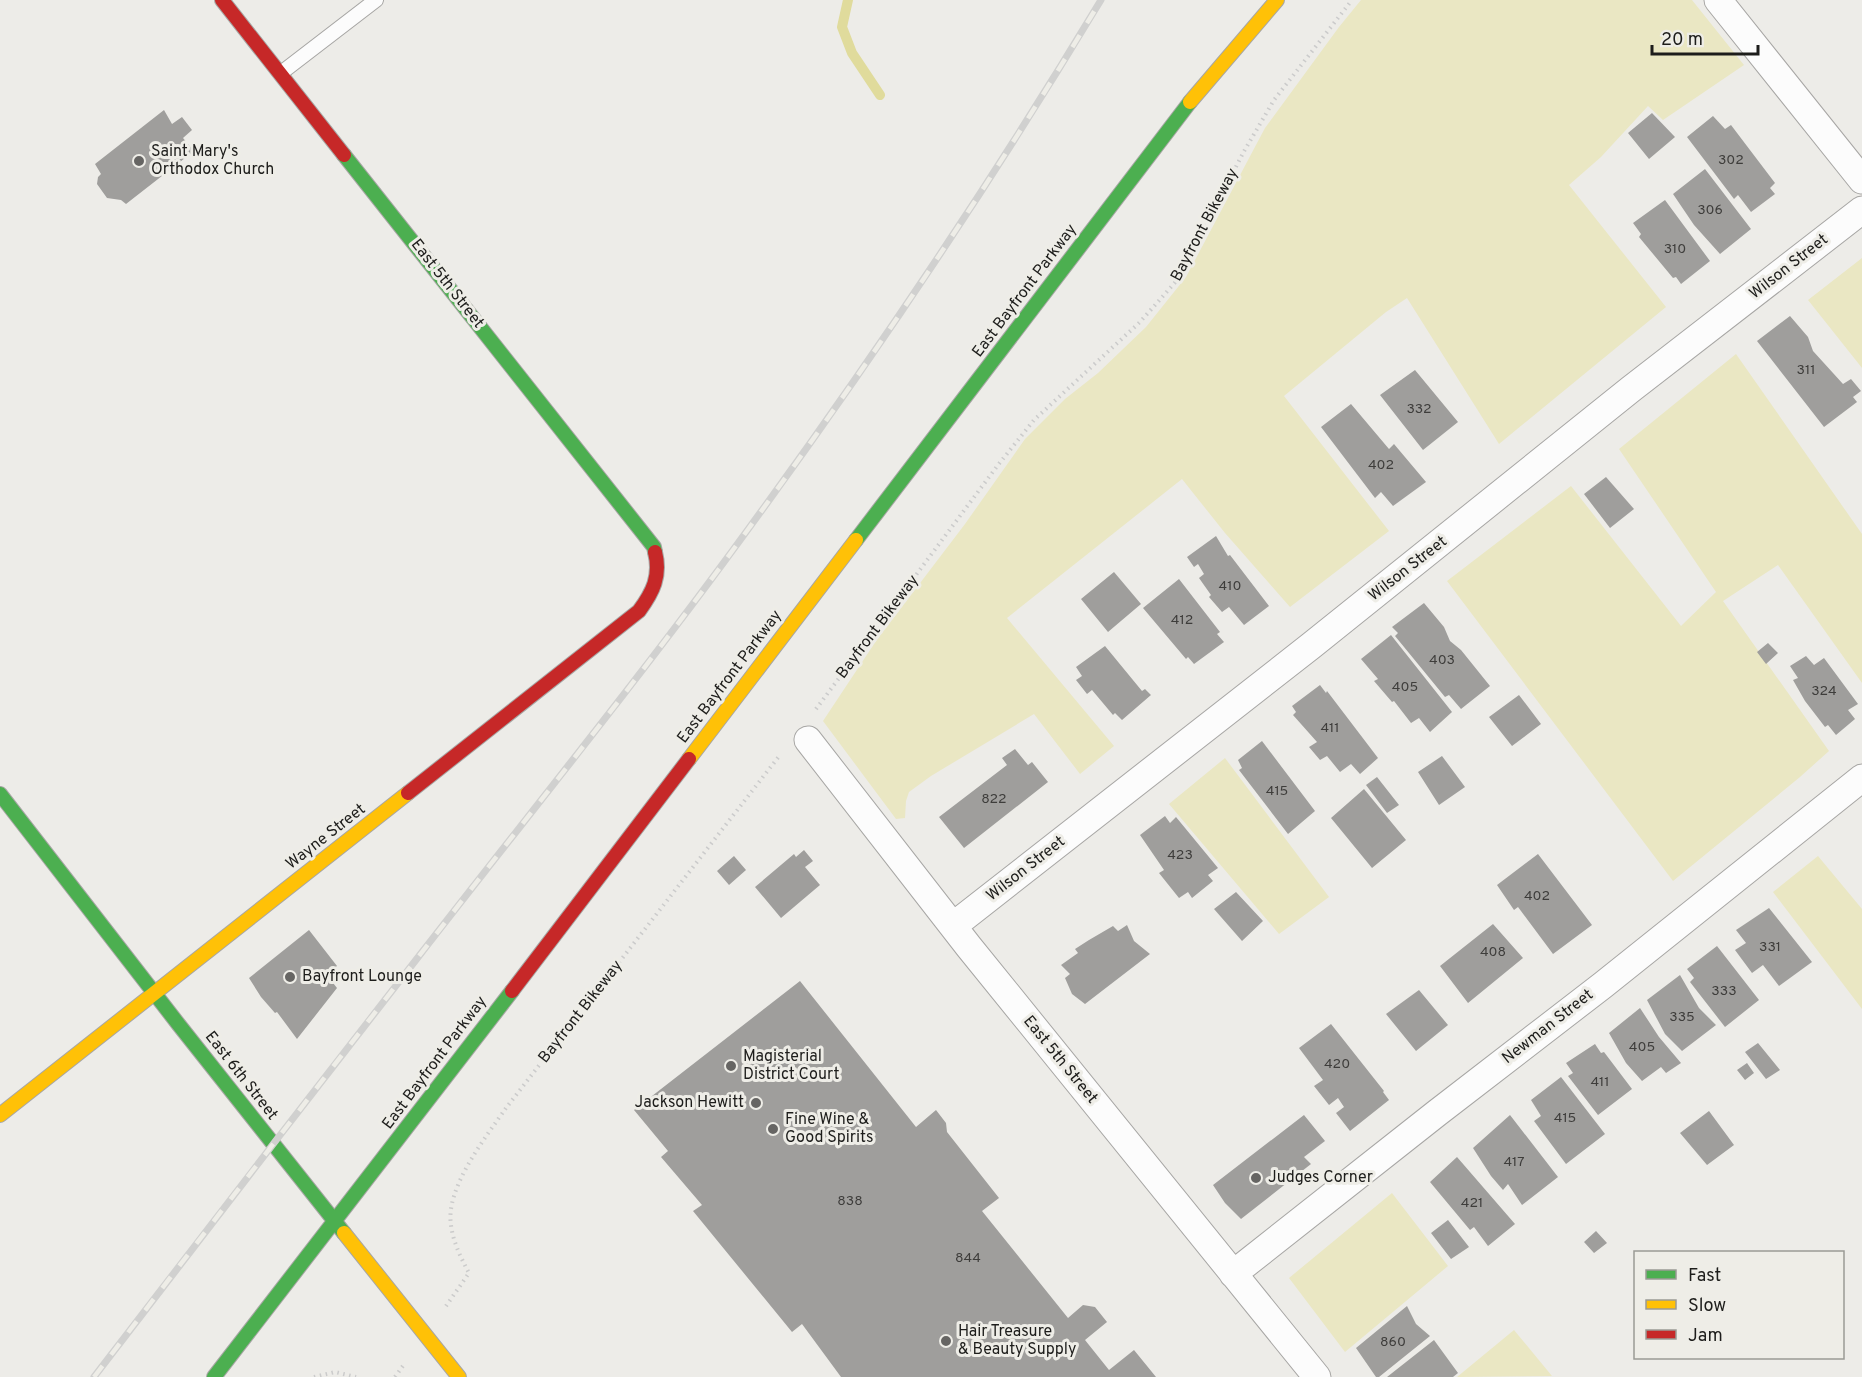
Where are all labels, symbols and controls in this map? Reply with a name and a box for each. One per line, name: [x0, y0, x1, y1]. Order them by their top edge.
scale bar: [1652, 18, 1758, 56]
text: 20 m: [1661, 29, 1703, 52]
place label: Saint Mary's Orthodox Church: [151, 142, 274, 180]
house number: 302: [1718, 152, 1744, 169]
marker: Saint Mary's Orthodox Church: [132, 154, 146, 168]
street label: Bayfront Bikeway: [1167, 165, 1243, 285]
house number: 306: [1697, 202, 1723, 219]
street label: East Bayfront Parkway: [968, 220, 1082, 362]
street label: Wilson Street: [1746, 230, 1832, 304]
street label: East 5th Street: [406, 235, 488, 333]
house number: 310: [1664, 241, 1686, 258]
house number: 311: [1797, 362, 1815, 379]
house number: 332: [1406, 401, 1432, 418]
house number: 402: [1368, 457, 1394, 474]
street label: Wilson Street: [1365, 532, 1451, 606]
street label: Bayfront Bikeway: [832, 571, 924, 683]
house number: 410: [1219, 578, 1241, 595]
street label: East Bayfront Parkway: [673, 606, 787, 748]
house number: 412: [1171, 612, 1193, 629]
house number: 403: [1429, 652, 1455, 669]
house number: 405: [1392, 679, 1418, 696]
house number: 324: [1811, 683, 1837, 700]
house number: 411: [1320, 720, 1340, 737]
house number: 415: [1266, 783, 1288, 800]
house number: 822: [981, 791, 1007, 808]
street label: Wayne Street: [282, 800, 370, 874]
street label: Wilson Street: [983, 832, 1069, 906]
house number: 423: [1167, 847, 1193, 864]
house number: 402: [1524, 888, 1550, 905]
house number: 331: [1759, 939, 1781, 956]
house number: 408: [1480, 944, 1506, 961]
street label: Bayfront Bikeway: [535, 957, 627, 1067]
place label: Bayfront Lounge: [302, 967, 422, 987]
marker: Bayfront Lounge: [283, 970, 297, 984]
house number: 333: [1711, 983, 1737, 1000]
street label: Newman Street: [1498, 985, 1598, 1069]
street label: East Bayfront Parkway: [378, 992, 492, 1134]
house number: 335: [1669, 1009, 1695, 1026]
street label: East 5th Street: [1018, 1012, 1102, 1108]
street label: East 6th Street: [200, 1028, 282, 1124]
house number: 405: [1629, 1039, 1655, 1056]
place label: Magisterial District Court: [743, 1047, 840, 1085]
house number: 420: [1324, 1056, 1350, 1073]
marker: Magisterial District Court: [724, 1059, 738, 1073]
house number: 411: [1590, 1074, 1610, 1091]
place label: Jackson Hewitt: [634, 1093, 744, 1113]
marker: Jackson Hewitt: [749, 1096, 763, 1110]
place label: Fine Wine & Good Spirits: [785, 1110, 873, 1148]
house number: 415: [1554, 1110, 1576, 1127]
marker: Fine Wine & Good Spirits: [766, 1122, 780, 1136]
house number: 417: [1503, 1154, 1525, 1171]
place label: Judges Corner: [1268, 1168, 1373, 1188]
marker: Judges Corner: [1249, 1171, 1263, 1185]
house number: 838: [837, 1193, 863, 1210]
house number: 421: [1461, 1195, 1483, 1212]
house number: 844: [955, 1250, 981, 1267]
legend: [1634, 1251, 1844, 1359]
text: Fast: [1688, 1265, 1721, 1288]
text: Slow: [1688, 1295, 1726, 1318]
place label: Hair Treasure & Beauty Supply: [958, 1322, 1077, 1360]
text: Jam: [1688, 1325, 1723, 1348]
marker: Hair Treasure & Beauty Supply: [939, 1334, 953, 1348]
house number: 860: [1380, 1334, 1406, 1351]

